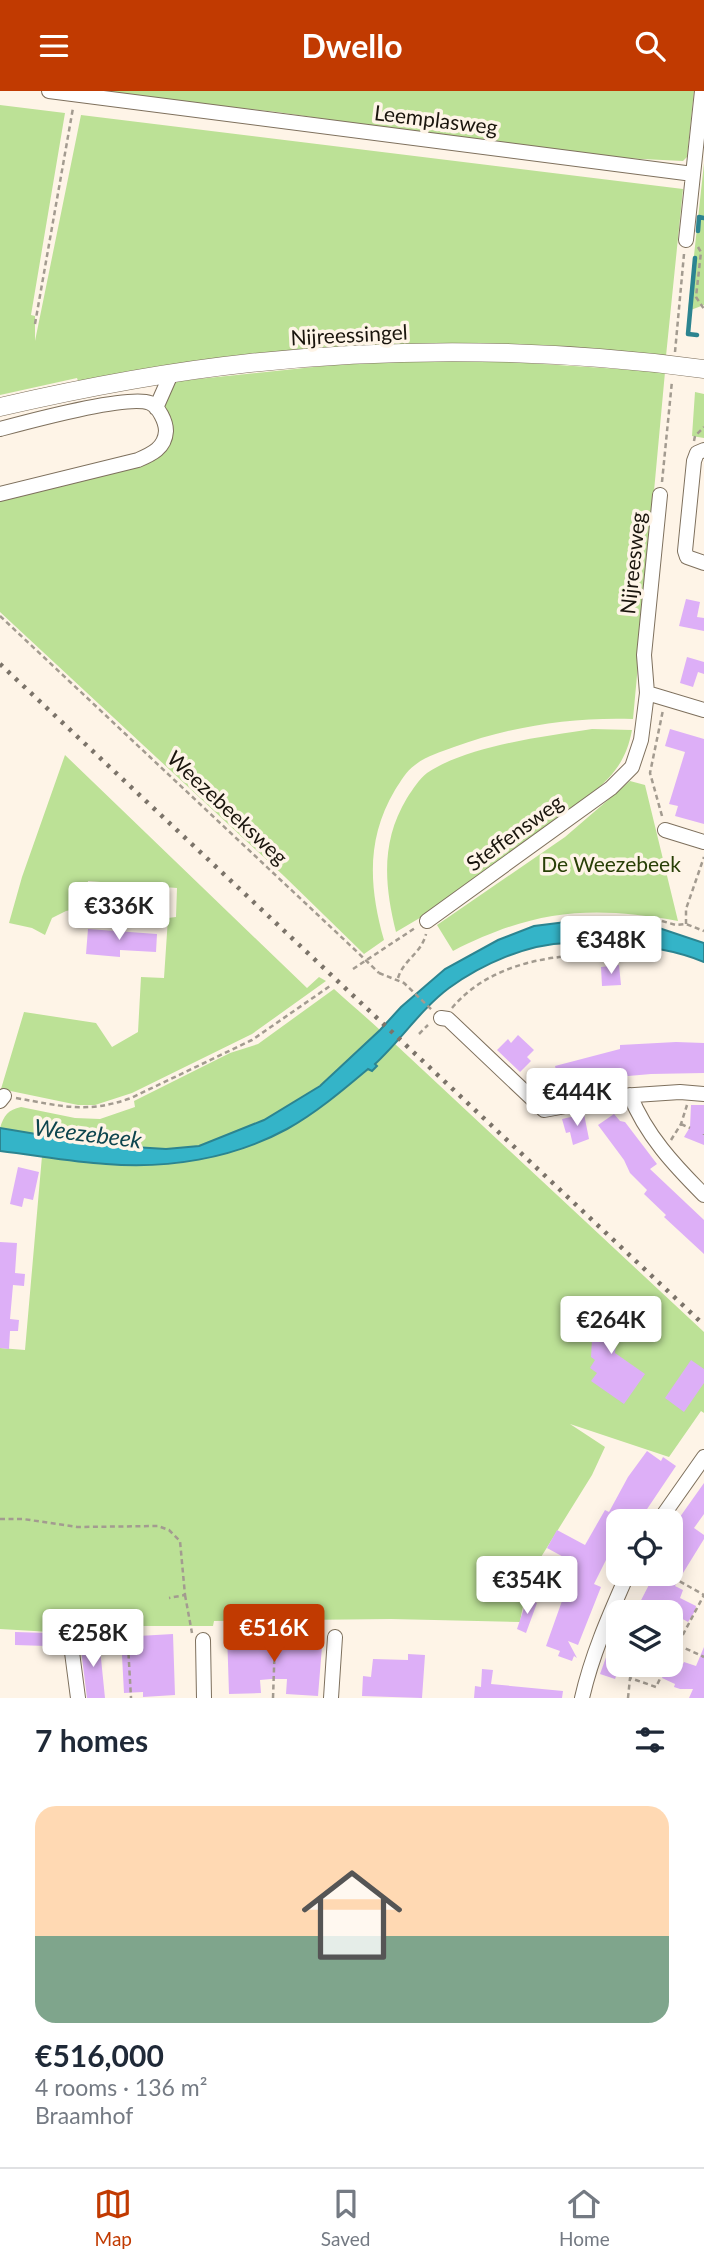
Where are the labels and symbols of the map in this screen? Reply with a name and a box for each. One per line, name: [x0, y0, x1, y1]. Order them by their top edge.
street label: Leemplasweg: [373, 99, 499, 139]
street label: Nijreessingel: [290, 318, 408, 350]
street label: Nijreesweg: [614, 510, 650, 615]
street label: Weezebeeksweg: [163, 745, 293, 869]
street label: Steffensweg: [461, 789, 567, 875]
park label: De Weezebeek: [541, 851, 681, 876]
pin: €336K: [70, 883, 168, 942]
pin: €348K: [562, 917, 660, 976]
pin: €444K: [528, 1069, 626, 1128]
water label: Weezebeek: [33, 1113, 145, 1154]
pin: €264K: [562, 1297, 660, 1356]
pin: €354K: [478, 1557, 576, 1616]
pin: €516K: [225, 1605, 323, 1664]
pin: €258K: [44, 1609, 142, 1669]

